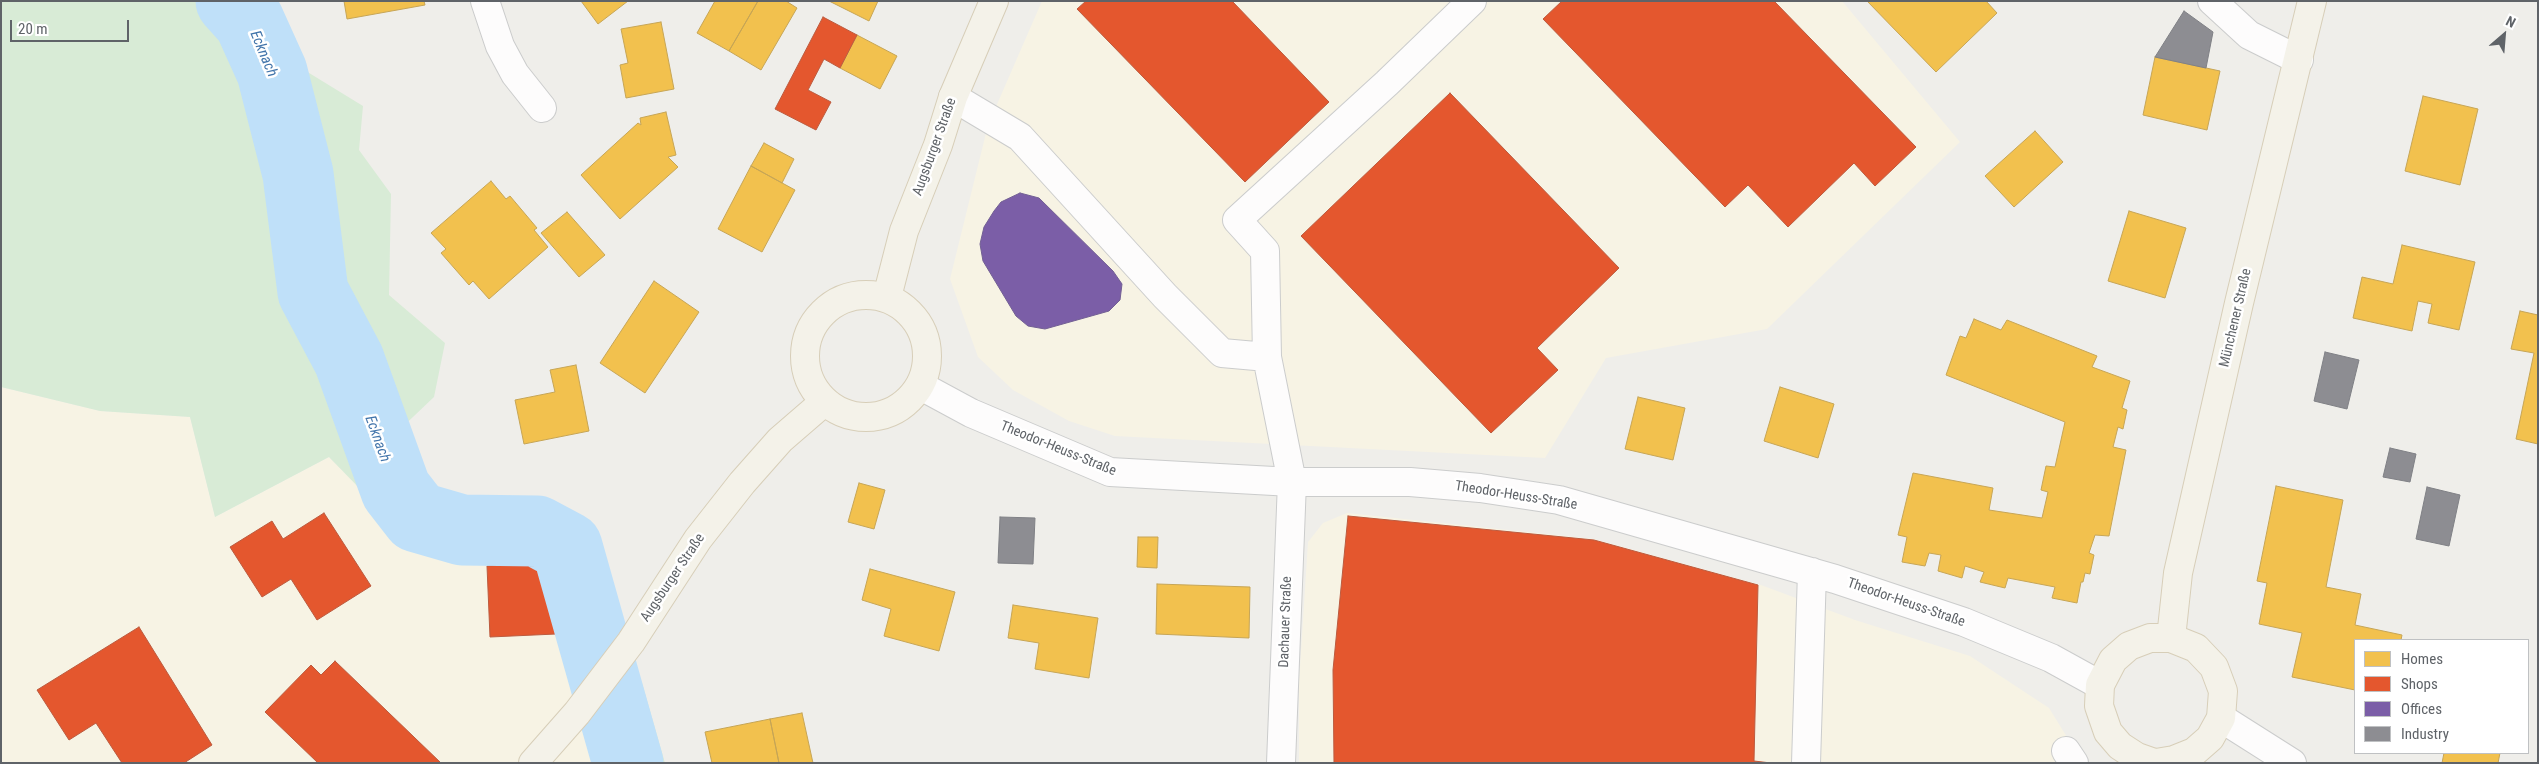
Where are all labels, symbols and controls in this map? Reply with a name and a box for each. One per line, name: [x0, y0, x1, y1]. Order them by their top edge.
scale bar: [12, 10, 131, 42]
north arrow: [2479, 10, 2529, 60]
text: N: [2503, 13, 2518, 31]
text: 20 m: [18, 20, 48, 38]
water label: Ecknach: [245, 28, 281, 80]
street label: Augsburger Straße: [910, 96, 960, 198]
street label: Münchener Straße: [2216, 267, 2256, 369]
water label: Ecknach: [360, 413, 394, 465]
street label: Theodor-Heuss-Straße: [998, 418, 1118, 480]
street label: Theodor-Heuss-Straße: [1454, 478, 1578, 514]
street label: Augsburger Straße: [637, 531, 709, 625]
street label: Theodor-Heuss-Straße: [1845, 575, 1967, 631]
street label: Dachauer Straße: [1276, 576, 1296, 668]
legend: [2354, 639, 2529, 754]
text: Homes: [2401, 650, 2443, 668]
text: Shops: [2401, 675, 2438, 693]
text: Offices: [2401, 700, 2442, 718]
text: Industry: [2401, 725, 2449, 743]

